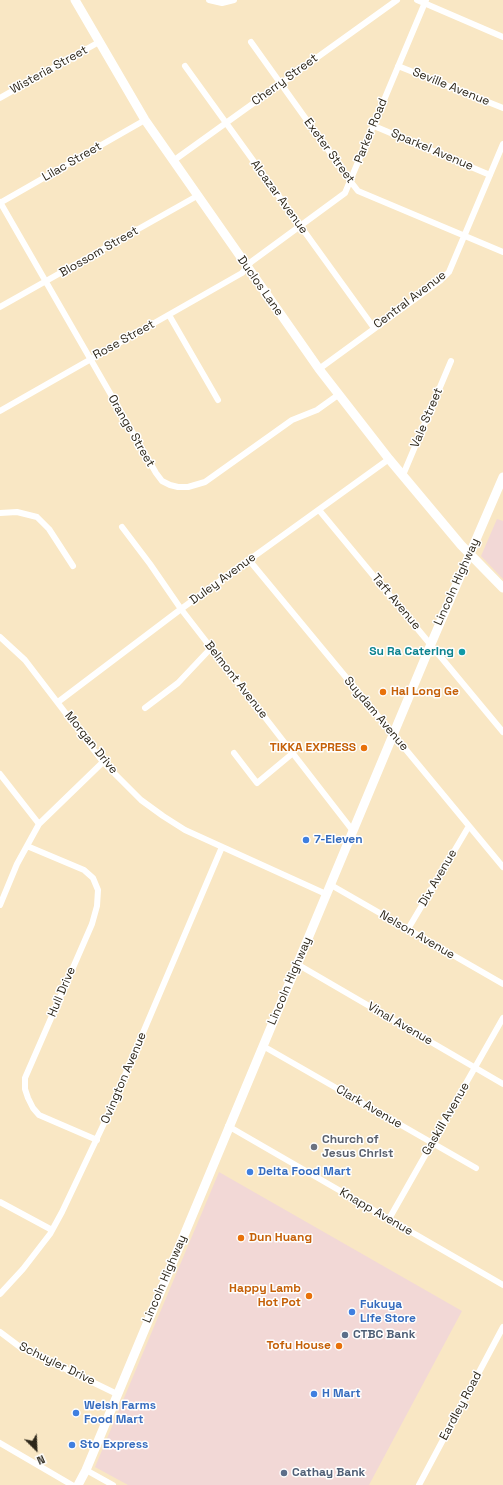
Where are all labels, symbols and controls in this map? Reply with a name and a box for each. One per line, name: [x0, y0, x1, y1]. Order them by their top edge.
street label: Wisteria Street: [8, 43, 90, 97]
street label: Cherry Street: [249, 51, 321, 109]
street label: Seville Avenue: [410, 65, 492, 109]
street label: Parker Road: [351, 96, 391, 166]
street label: Exeter Street: [301, 116, 357, 186]
street label: Sparkel Avenue: [389, 126, 475, 174]
street label: Lilac Street: [40, 139, 104, 185]
street label: Alcazar Avenue: [247, 157, 311, 237]
street label: Blossom Street: [57, 224, 141, 280]
street label: Duclos Lane: [234, 253, 286, 319]
street label: Central Avenue: [371, 268, 449, 332]
street label: Rose Street: [91, 317, 157, 363]
street label: Vale Street: [408, 386, 446, 450]
street label: Orange Street: [104, 392, 158, 470]
street label: Lincoln Highway: [431, 536, 483, 628]
street label: Duley Avenue: [187, 550, 259, 608]
street label: Taft Avenue: [368, 571, 424, 633]
street label: Belmont Avenue: [201, 639, 271, 721]
place label: Su Ra Catering: [369, 645, 454, 659]
marker: Su Ra Catering: [457, 647, 467, 657]
street label: Suydam Avenue: [341, 674, 411, 754]
place label: Hai Long Ge: [391, 685, 459, 699]
marker: Hai Long Ge: [378, 687, 388, 697]
street label: Morgan Drive: [62, 709, 120, 777]
place label: TIKKA EXPRESS: [270, 741, 356, 755]
marker: TIKKA EXPRESS: [359, 743, 369, 753]
place label: 7-Eleven: [314, 833, 363, 847]
marker: 7-Eleven: [301, 835, 311, 845]
street label: Dix Avenue: [416, 847, 460, 909]
street label: Nelson Avenue: [377, 908, 457, 962]
street label: Lincoln Highway: [265, 935, 315, 1027]
street label: Hull Drive: [45, 965, 79, 1019]
street label: Vinal Avenue: [365, 1000, 435, 1048]
street label: Ovington Avenue: [98, 1030, 150, 1126]
street label: Gaskill Avenue: [419, 1080, 473, 1158]
street label: Clark Avenue: [333, 1082, 405, 1132]
place label: Church of Jesus Christ: [322, 1133, 394, 1161]
marker: Church of Jesus Christ: [309, 1142, 319, 1152]
place label: Delta Food Mart: [258, 1165, 351, 1179]
marker: Delta Food Mart: [245, 1167, 255, 1177]
street label: Knapp Avenue: [337, 1185, 415, 1239]
place label: Dun Huang: [249, 1231, 312, 1245]
street label: Lincoln Highway: [140, 1233, 190, 1325]
marker: Dun Huang: [236, 1233, 246, 1243]
place label: Happy Lamb Hot Pot: [229, 1282, 301, 1310]
marker: Happy Lamb Hot Pot: [304, 1291, 314, 1301]
place label: Fukuya Life Store: [360, 1298, 416, 1326]
marker: Fukuya Life Store: [347, 1307, 357, 1317]
place label: CTBC Bank: [353, 1328, 415, 1342]
marker: CTBC Bank: [340, 1330, 350, 1340]
street label: Schuyler Drive: [17, 1339, 97, 1389]
place label: Tofu House: [266, 1339, 331, 1353]
marker: Tofu House: [334, 1341, 344, 1351]
street label: Eardley Road: [437, 1369, 485, 1443]
place label: H Mart: [322, 1387, 361, 1401]
marker: H Mart: [309, 1389, 319, 1399]
place label: Welsh Farms Food Mart: [84, 1399, 156, 1427]
marker: Welsh Farms Food Mart: [71, 1408, 81, 1418]
north arrow: [16, 1429, 56, 1469]
place label: Sto Express: [80, 1438, 148, 1452]
marker: Sto Express: [67, 1440, 77, 1450]
text: N: [35, 1452, 47, 1468]
place label: Cathay Bank: [292, 1466, 365, 1480]
marker: Cathay Bank: [279, 1468, 289, 1478]

